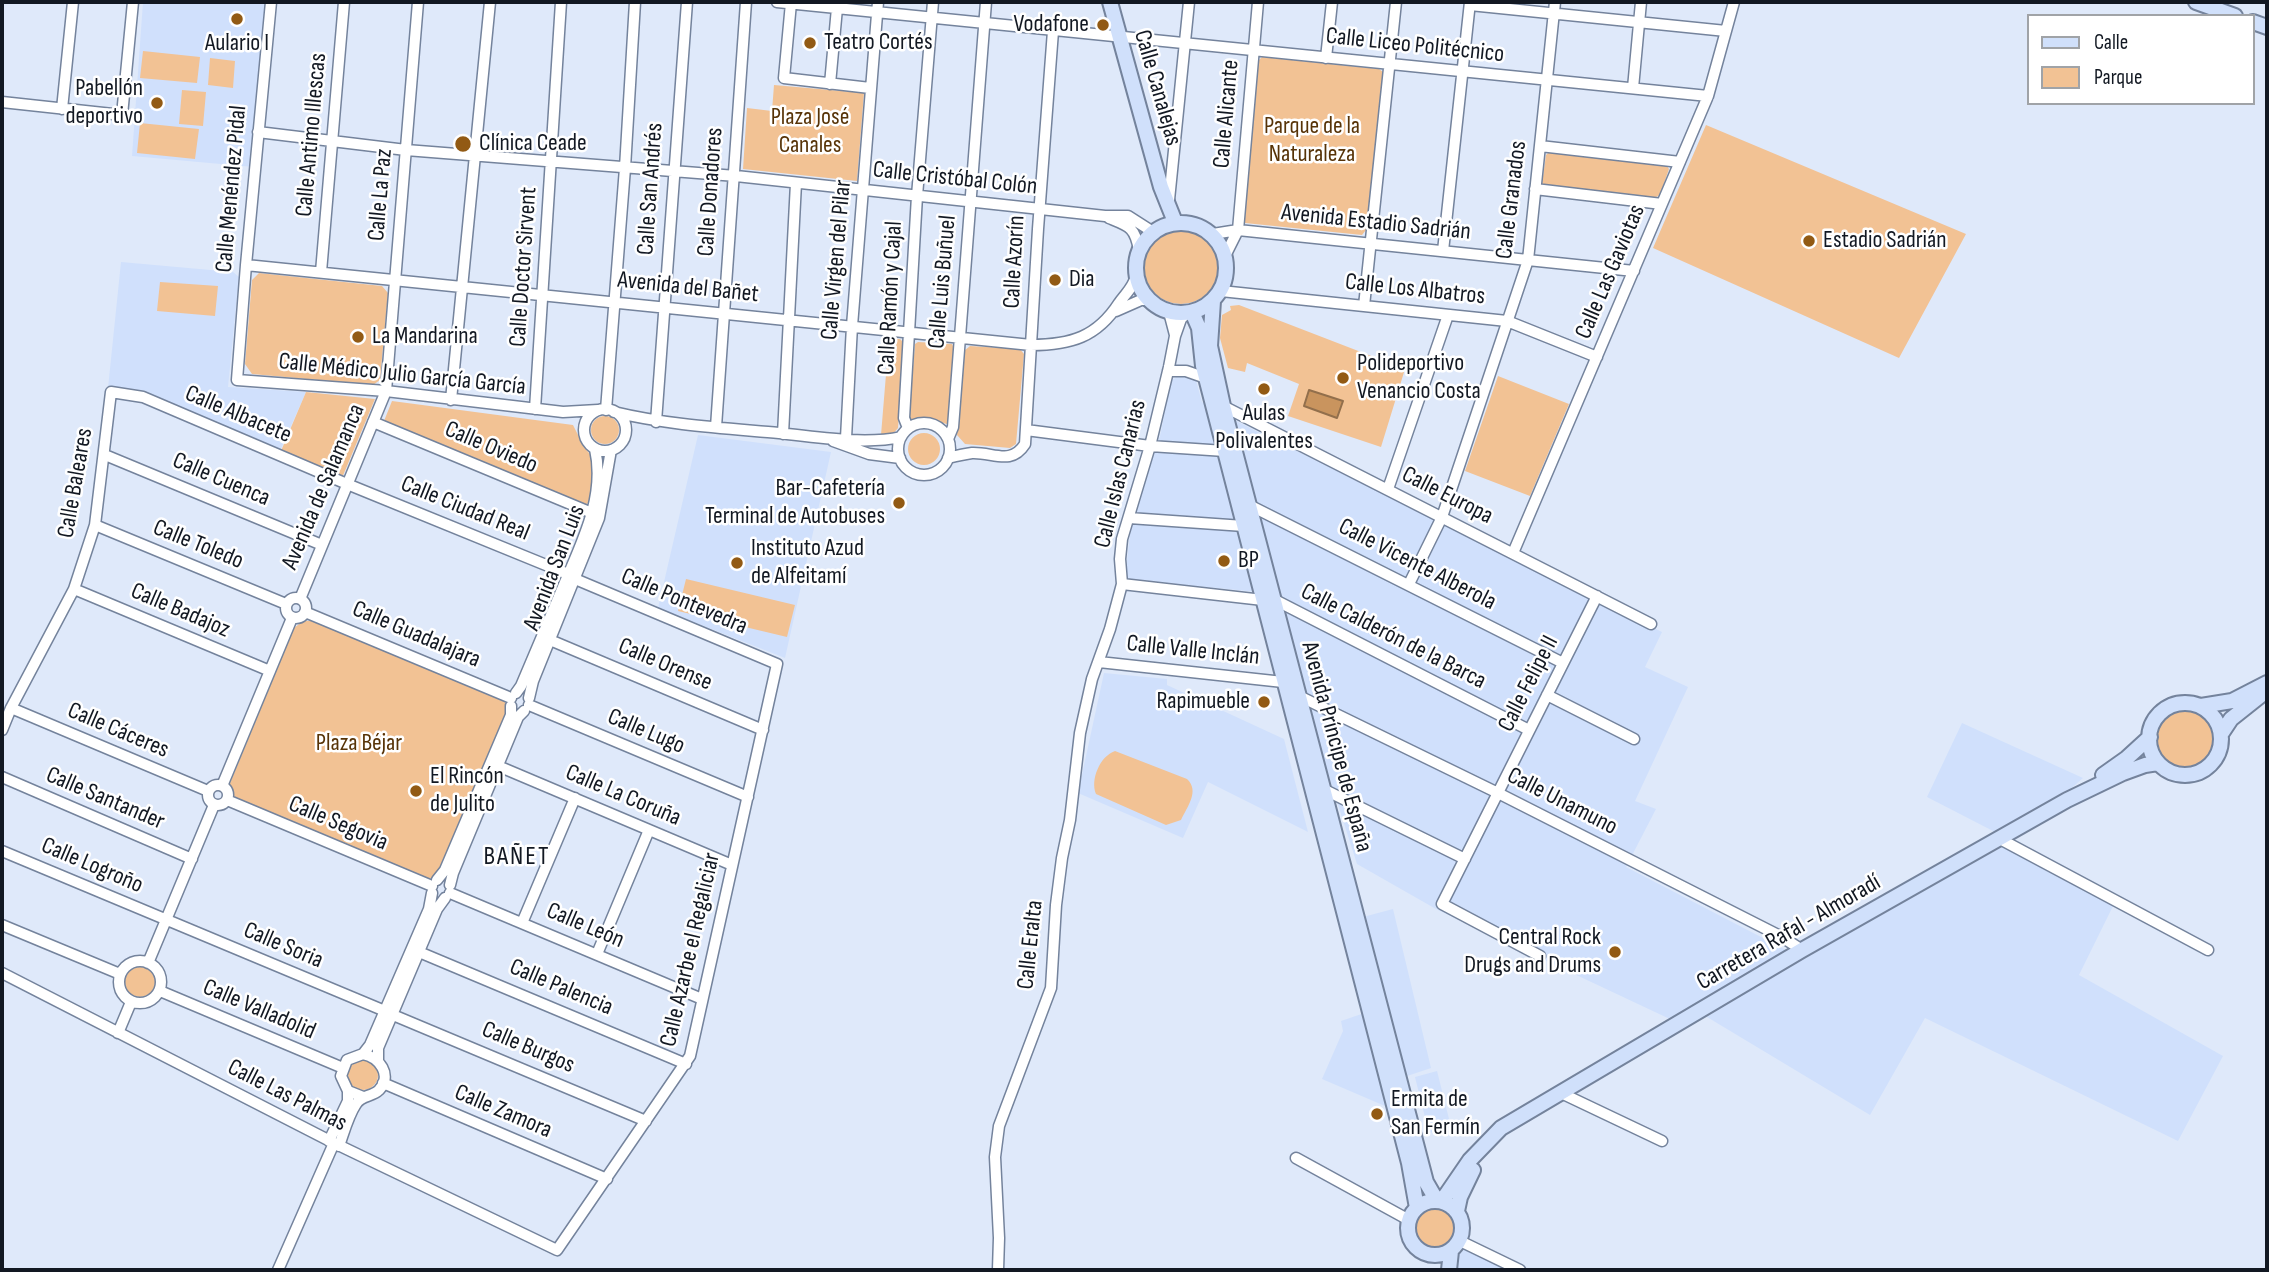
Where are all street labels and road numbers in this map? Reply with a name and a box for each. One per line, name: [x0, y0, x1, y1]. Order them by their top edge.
street label: Calle Liceo Politécnico: [1324, 22, 1506, 70]
street label: Calle Canalejas: [1127, 27, 1187, 149]
street label: Calle Antimo Illescas: [291, 52, 333, 218]
street label: Calle Alicante: [1208, 59, 1246, 169]
street label: Calle Menéndez Pidal: [210, 104, 254, 274]
street label: Calle San Andrés: [632, 122, 670, 256]
street label: Calle Donadores: [692, 127, 730, 257]
street label: Calle Granados: [1490, 139, 1534, 261]
street label: Calle La Paz: [363, 148, 399, 242]
street label: Calle Cristóbal Colón: [871, 156, 1039, 202]
street label: Calle Virgen del Pilar: [816, 179, 858, 341]
street label: Calle Doctor Sirvent: [504, 186, 544, 348]
street label: Avenida Estadio Sadrián: [1280, 199, 1472, 247]
street label: Calle Las Gaviotas: [1570, 201, 1652, 343]
street label: Calle Luis Buñuel: [923, 214, 963, 350]
street label: Calle Azorín: [998, 215, 1032, 309]
street label: Calle Ramón y Cajal: [873, 220, 909, 376]
street label: Avenida del Bañet: [616, 266, 760, 310]
street label: Calle Los Albatros: [1344, 268, 1486, 312]
street label: Calle Médico Julio García García: [277, 348, 527, 402]
street label: Calle Albacete: [180, 380, 296, 450]
street label: Calle Islas Canarias: [1089, 397, 1153, 551]
street label: Avenida de Salamanca: [276, 400, 372, 574]
street label: Calle Oviedo: [440, 416, 542, 480]
street label: Calle Baleares: [52, 426, 100, 540]
street label: Calle Cuenca: [168, 447, 274, 513]
street label: Calle Europa: [1397, 461, 1497, 531]
street label: Calle Ciudad Real: [396, 470, 534, 548]
street label: Avenida San Luis: [518, 501, 592, 635]
street label: Calle Vicente Alberola: [1333, 513, 1501, 617]
street label: Calle Toledo: [149, 514, 247, 576]
street label: Calle Pontevedra: [616, 562, 752, 642]
street label: Calle Badajoz: [126, 577, 234, 645]
street label: Calle Calderón de la Barca: [1296, 578, 1490, 696]
street label: Calle Guadalajara: [348, 595, 484, 675]
street label: Calle Valle Inclán: [1125, 630, 1261, 672]
street label: Calle Felipe II: [1493, 631, 1565, 737]
street label: Calle Orense: [614, 632, 716, 698]
street label: Avenida Príncipe de España: [1294, 639, 1378, 855]
street label: Calle Cáceres: [63, 697, 173, 765]
street label: Calle Lugo: [603, 703, 689, 761]
street label: Calle La Coruña: [561, 759, 685, 833]
street label: Calle Santander: [41, 761, 169, 837]
street label: Calle Unamuno: [1502, 762, 1622, 842]
street label: Calle Segovia: [284, 790, 392, 858]
street label: Calle Logroño: [37, 832, 147, 900]
street label: Calle Azarbe el Regaliciar: [655, 850, 727, 1050]
street label: Carretera Rafal - Almoradí: [1692, 869, 1886, 997]
street label: Calle León: [542, 897, 628, 955]
street label: Calle Eralta: [1012, 899, 1050, 991]
street label: Calle Soria: [239, 916, 327, 976]
street label: Calle Palencia: [505, 953, 617, 1023]
street label: Calle Valladolid: [198, 973, 320, 1047]
street label: Calle Burgos: [477, 1016, 579, 1080]
street label: Calle Las Palmas: [222, 1054, 352, 1138]
street label: Calle Zamora: [450, 1079, 556, 1145]

